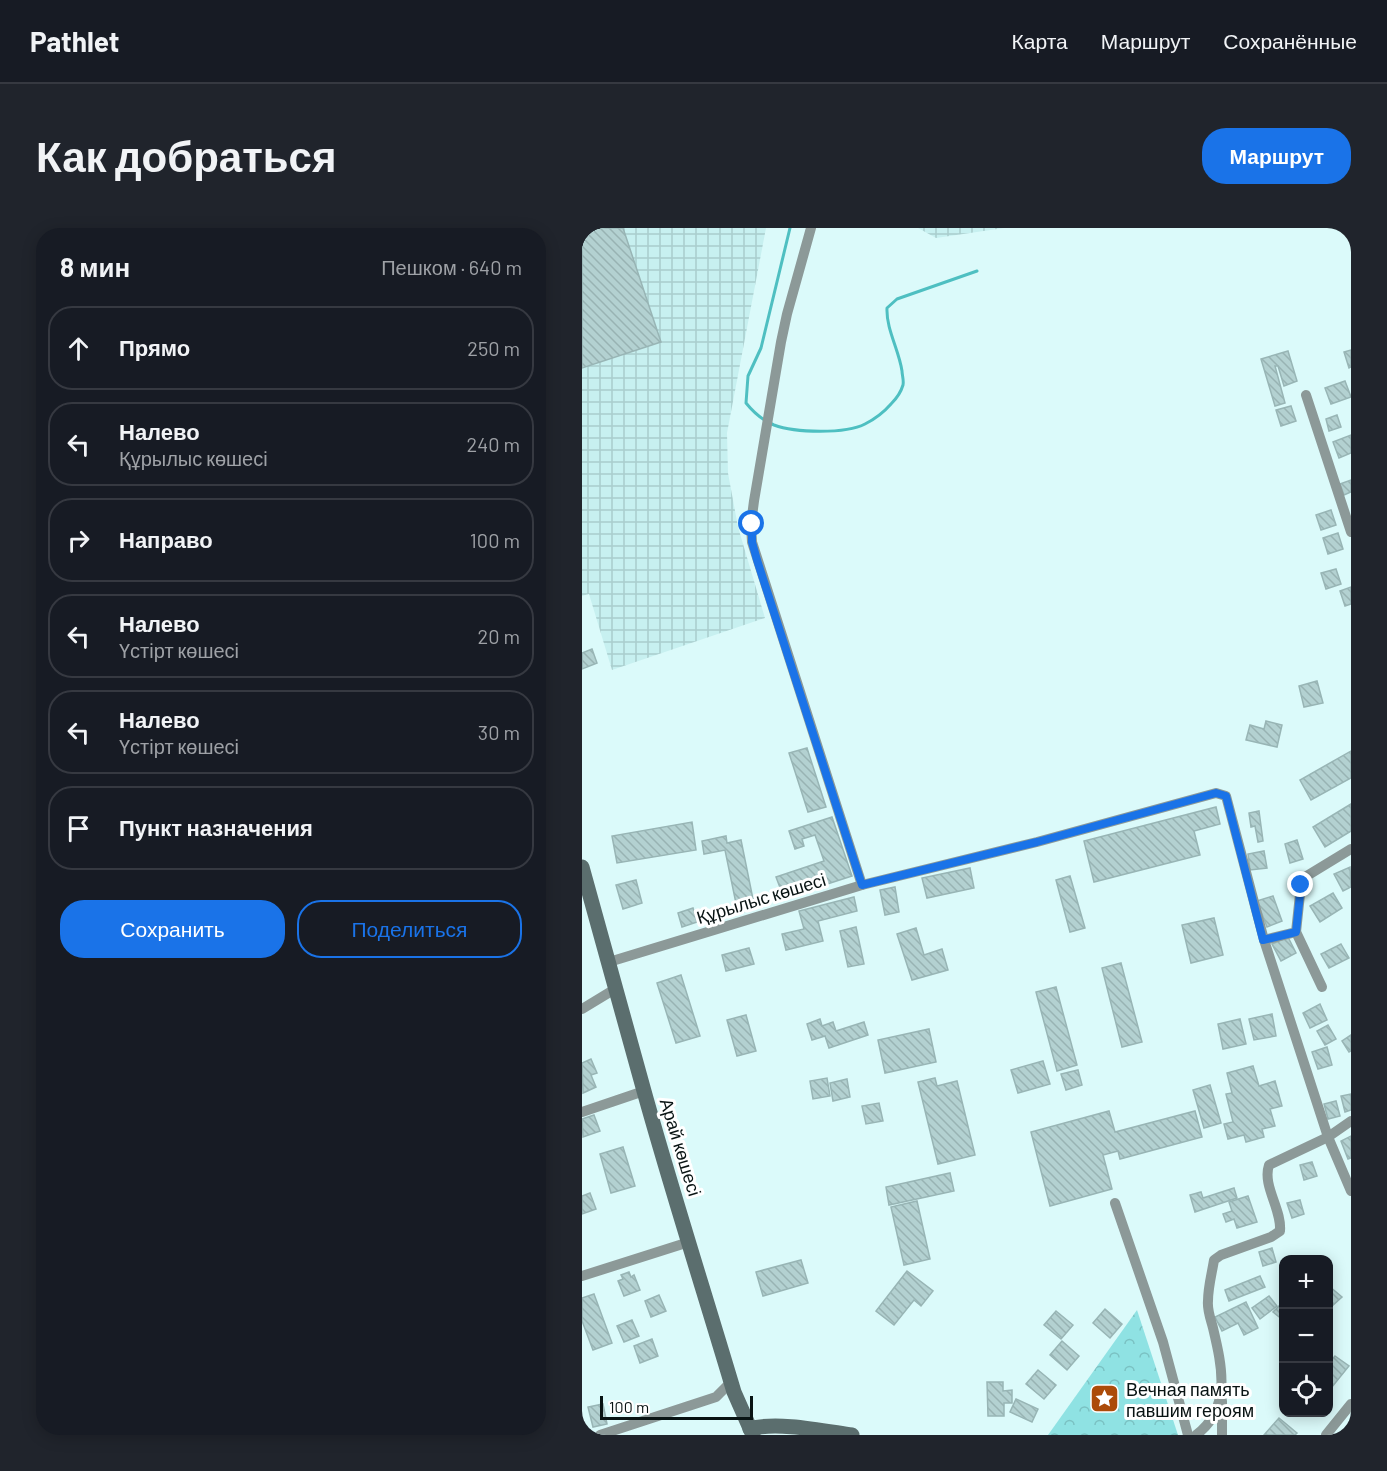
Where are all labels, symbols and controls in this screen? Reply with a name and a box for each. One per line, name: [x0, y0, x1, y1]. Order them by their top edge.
text: Pathlet: [30, 24, 119, 58]
text: Карта: [1012, 28, 1068, 53]
text: Маршрут: [1101, 28, 1190, 53]
text: Сохранённые: [1223, 28, 1357, 53]
button: Маршрут: [1202, 128, 1351, 184]
text: Как добраться: [36, 130, 336, 180]
text: 8 мин: [60, 251, 130, 282]
text: Пешком · 640 m: [381, 255, 522, 279]
icon: ahead: [62, 332, 95, 365]
text: Прямо: [119, 334, 190, 360]
text: 250 m: [467, 336, 520, 360]
text: Налево: [119, 418, 200, 444]
icon: left: [62, 428, 95, 461]
text: 240 m: [466, 432, 520, 456]
text: Құрылыс көшесі: [119, 446, 268, 470]
route start: [738, 510, 764, 536]
icon: right: [62, 524, 95, 557]
text: Направо: [119, 526, 213, 552]
text: 100 m: [470, 528, 520, 552]
text: Налево: [119, 610, 200, 636]
icon: left: [62, 620, 95, 653]
text: 20 m: [477, 624, 520, 648]
text: Үстірт көшесі: [119, 638, 239, 662]
text: Налево: [119, 706, 200, 732]
icon: left: [62, 716, 95, 749]
text: 30 m: [478, 720, 520, 744]
text: Үстірт көшесі: [119, 734, 239, 758]
icon: arrive: [62, 812, 95, 845]
text: Пункт назначения: [119, 814, 313, 840]
street label: Құрылыс көшесі: [694, 868, 828, 928]
route end: [1287, 871, 1313, 897]
button: Сохранить: [60, 900, 285, 958]
button: Поделиться: [297, 900, 522, 958]
street label: Арай көшесі: [656, 1095, 706, 1199]
map controls: [1279, 1255, 1333, 1417]
button: +: [1279, 1255, 1333, 1309]
button: −: [1279, 1309, 1333, 1363]
button: locate: [1279, 1363, 1333, 1417]
place label: Вечная память павшим героям: [1126, 1378, 1254, 1421]
place icon: Вечная память павшим героям: [1089, 1383, 1121, 1415]
scale bar: [600, 1393, 753, 1420]
text: 100 m: [609, 1397, 649, 1416]

